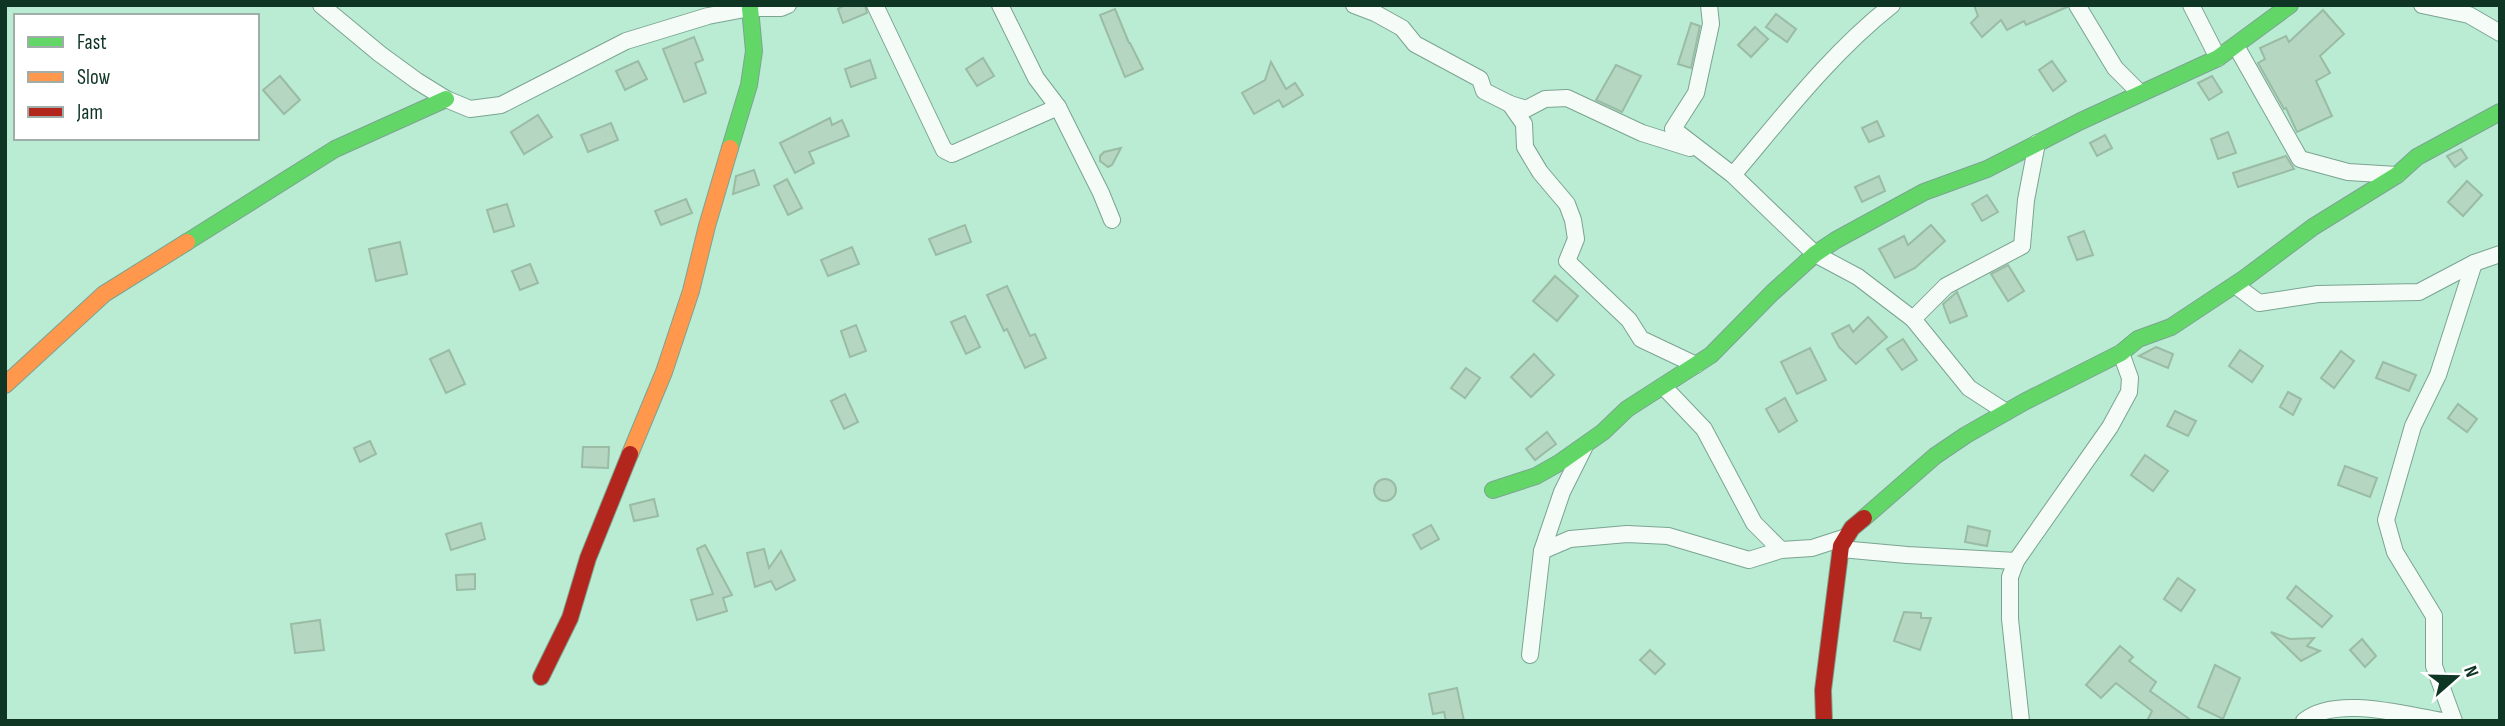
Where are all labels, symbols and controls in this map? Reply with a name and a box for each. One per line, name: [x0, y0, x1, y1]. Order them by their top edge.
legend: [14, 14, 259, 140]
text: Fast: [77, 30, 107, 55]
text: Slow: [77, 65, 111, 90]
text: Jam: [76, 100, 103, 125]
north arrow: [2421, 642, 2491, 712]
text: N: [2458, 663, 2483, 680]

